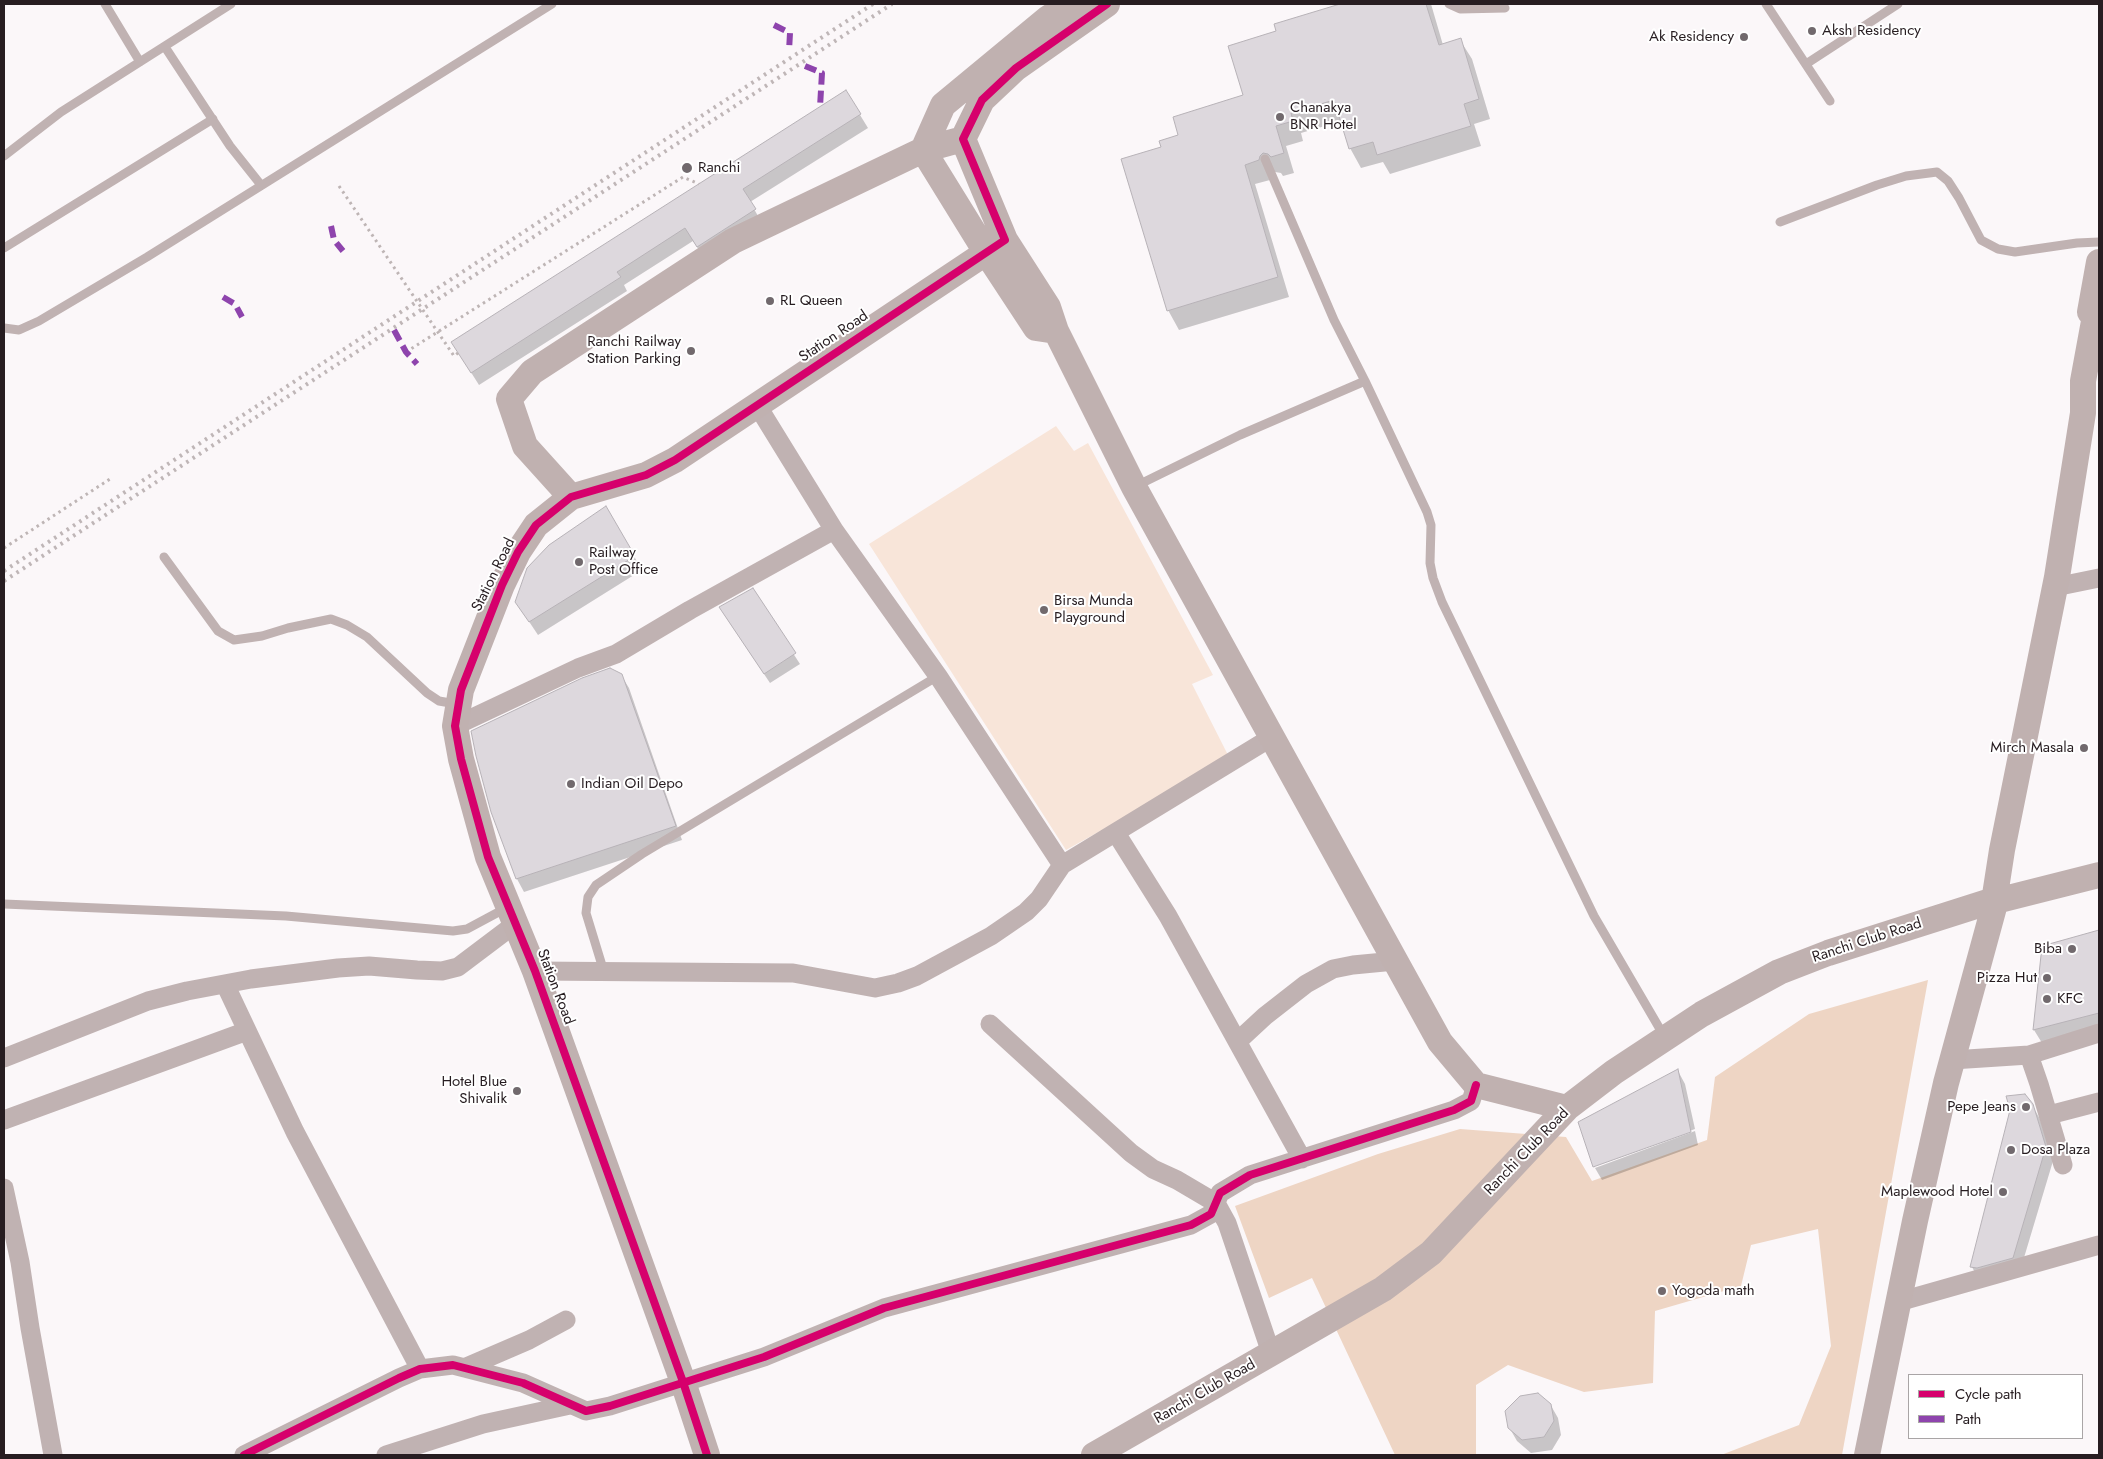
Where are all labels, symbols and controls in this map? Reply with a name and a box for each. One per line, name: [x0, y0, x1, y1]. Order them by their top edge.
place label: Aksh Residency: [1822, 22, 1921, 40]
marker: Aksh Residency: [1806, 25, 1818, 37]
place label: Ak Residency: [1649, 28, 1734, 46]
marker: Ak Residency: [1738, 31, 1750, 43]
place label: Chanakya BNR Hotel: [1290, 99, 1357, 134]
marker: Chanakya BNR Hotel: [1274, 111, 1286, 123]
place label: Ranchi: [698, 159, 740, 177]
marker: Ranchi: [680, 161, 694, 175]
place label: RL Queen: [780, 292, 843, 310]
marker: RL Queen: [764, 295, 776, 307]
street label: Station Road: [796, 307, 872, 367]
place label: Ranchi Railway Station Parking: [587, 333, 681, 368]
marker: Ranchi Railway Station Parking: [685, 345, 697, 357]
street label: Station Road: [468, 535, 520, 615]
place label: Railway Post Office: [589, 544, 658, 579]
marker: Railway Post Office: [573, 556, 585, 568]
place label: Birsa Munda Playground: [1054, 592, 1133, 627]
marker: Birsa Munda Playground: [1038, 604, 1050, 616]
place label: Mirch Masala: [1990, 739, 2074, 757]
marker: Mirch Masala: [2078, 742, 2090, 754]
place label: Indian Oil Depo: [581, 775, 683, 793]
marker: Indian Oil Depo: [565, 778, 577, 790]
street label: Ranchi Club Road: [1810, 915, 1924, 967]
place label: Biba: [2034, 940, 2062, 958]
marker: Biba: [2066, 943, 2078, 955]
street label: Station Road: [532, 947, 578, 1027]
place label: Pizza Hut: [1977, 969, 2037, 987]
marker: Pizza Hut: [2041, 972, 2053, 984]
place label: KFC: [2057, 990, 2083, 1008]
marker: KFC: [2041, 993, 2053, 1005]
place label: Hotel Blue Shivalik: [441, 1073, 507, 1108]
marker: Hotel Blue Shivalik: [511, 1085, 523, 1097]
place label: Pepe Jeans: [1947, 1098, 2016, 1116]
marker: Pepe Jeans: [2020, 1101, 2032, 1113]
street label: Ranchi Club Road: [1481, 1105, 1573, 1199]
place label: Dosa Plaza: [2021, 1141, 2090, 1159]
marker: Dosa Plaza: [2005, 1144, 2017, 1156]
place label: Maplewood Hotel: [1881, 1183, 1993, 1201]
marker: Maplewood Hotel: [1997, 1186, 2009, 1198]
place label: Yogoda math: [1672, 1282, 1754, 1300]
marker: Yogoda math: [1656, 1285, 1668, 1297]
street label: Ranchi Club Road: [1151, 1356, 1259, 1428]
legend: [1908, 1374, 2083, 1439]
text: Cycle path: [1955, 1383, 2022, 1405]
text: Path: [1955, 1408, 1981, 1430]

